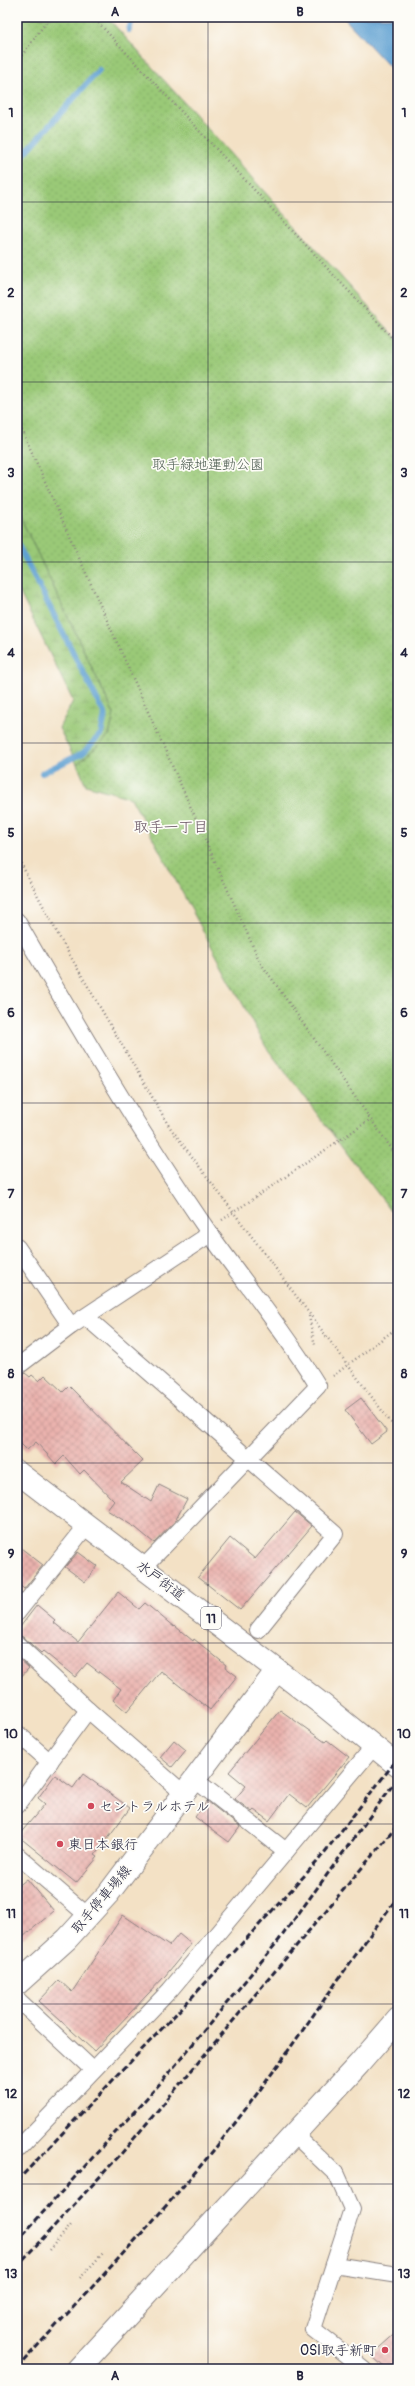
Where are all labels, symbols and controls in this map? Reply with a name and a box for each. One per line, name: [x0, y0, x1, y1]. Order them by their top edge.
text: A: [111, 4, 120, 20]
text: B: [296, 4, 304, 20]
text: 1: [8, 105, 14, 121]
text: 1: [401, 105, 407, 121]
text: 2: [7, 285, 15, 301]
text: 2: [400, 285, 408, 301]
park label: 取手緑地運動公園: [152, 456, 264, 473]
text: 3: [7, 465, 15, 481]
text: 3: [400, 465, 408, 481]
text: 4: [7, 645, 15, 661]
text: 4: [400, 645, 408, 661]
district label: 取手一丁目: [133, 818, 209, 837]
text: 5: [7, 825, 15, 841]
text: 5: [400, 825, 408, 841]
text: 6: [7, 1005, 15, 1021]
text: 6: [400, 1005, 408, 1021]
text: 7: [8, 1186, 15, 1202]
text: 7: [401, 1186, 408, 1202]
text: 8: [8, 1366, 15, 1382]
text: 8: [401, 1366, 408, 1382]
text: 9: [8, 1546, 15, 1562]
text: 9: [401, 1546, 408, 1562]
street label: 水戸街道: [133, 1557, 188, 1604]
road number: 11: [201, 1607, 221, 1629]
text: 10: [4, 1726, 18, 1742]
text: 10: [397, 1726, 411, 1742]
place label: セントラルホテル: [99, 1798, 210, 1815]
marker: セントラルホテル: [86, 1801, 96, 1811]
place label: 東日本銀行: [68, 1836, 138, 1853]
marker: 東日本銀行: [55, 1839, 65, 1849]
street label: 取手停車場線: [68, 1862, 135, 1937]
text: 11: [6, 1906, 16, 1922]
text: 11: [399, 1906, 409, 1922]
text: 12: [5, 2086, 17, 2102]
text: 12: [398, 2086, 410, 2102]
text: 13: [5, 2266, 17, 2282]
text: 13: [398, 2266, 410, 2282]
place label: OSI取手新町: [300, 2342, 377, 2359]
marker: OSI取手新町: [380, 2345, 390, 2355]
text: A: [111, 2368, 120, 2384]
text: B: [296, 2368, 304, 2384]

